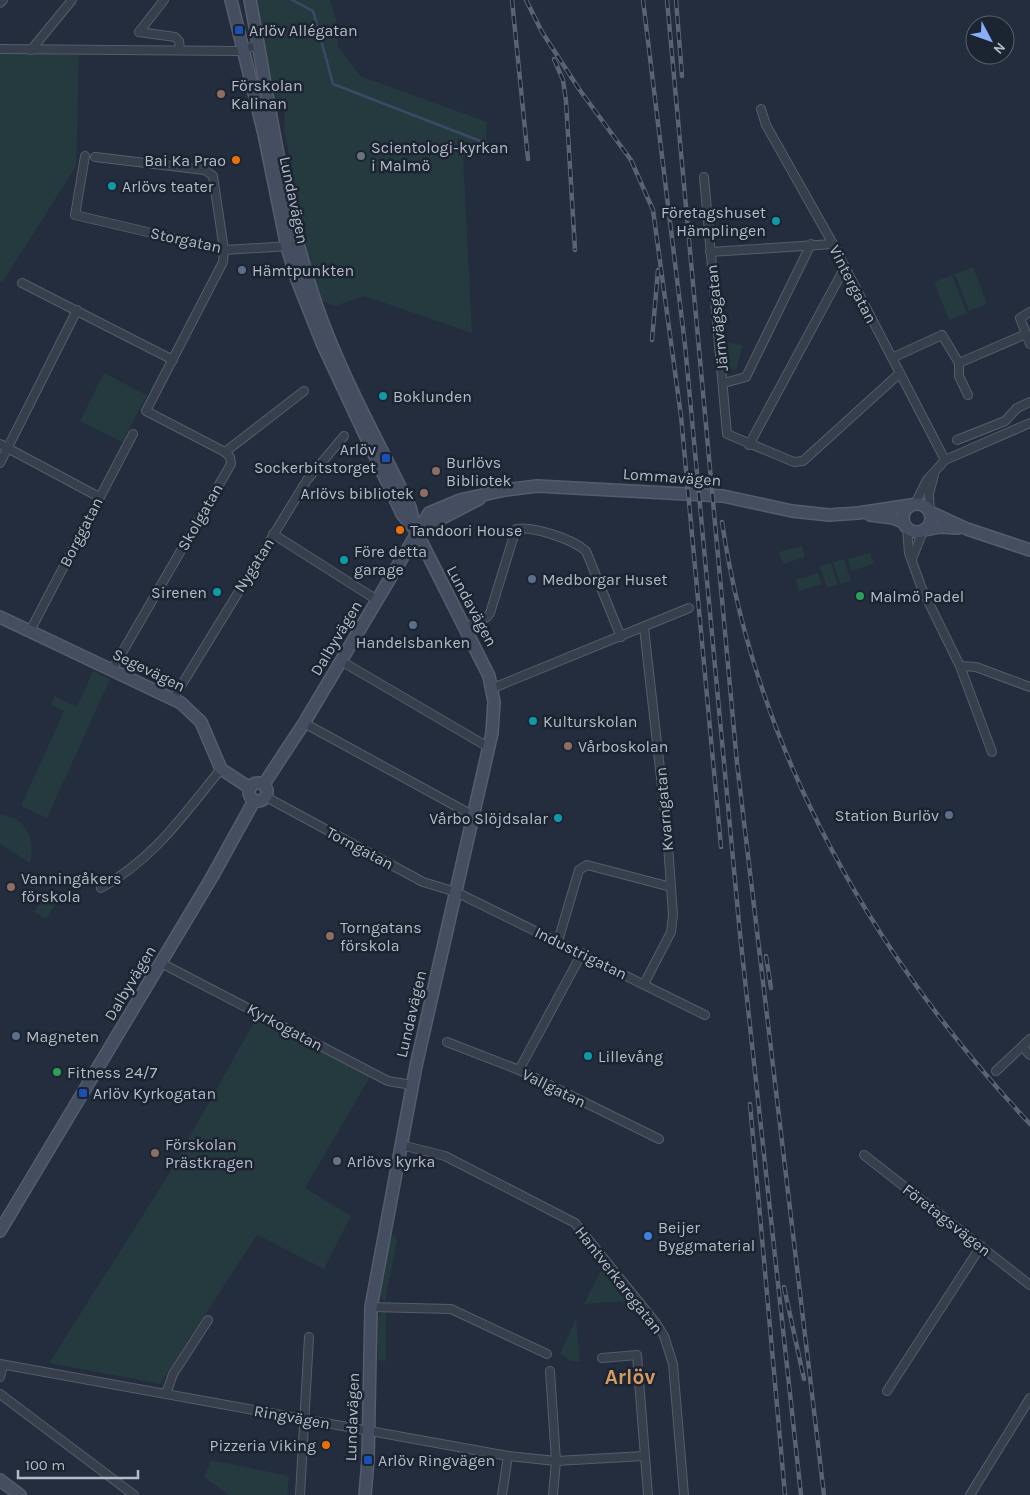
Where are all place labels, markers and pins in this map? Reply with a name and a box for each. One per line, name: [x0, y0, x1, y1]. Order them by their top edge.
place label: Arlöv Allégatan: [249, 21, 358, 40]
marker: Arlöv Allégatan: [233, 24, 245, 36]
place label: Förskolan Kalinan: [231, 76, 303, 113]
marker: Förskolan Kalinan: [215, 88, 227, 100]
place label: Scientologi-kyrkan i Malmö: [371, 138, 508, 175]
marker: Scientologi-kyrkan i Malmö: [355, 150, 367, 162]
place label: Bai Ka Prao: [144, 151, 226, 170]
marker: Bai Ka Prao: [230, 154, 242, 166]
place label: Arlövs teater: [122, 177, 214, 196]
marker: Arlövs teater: [106, 180, 118, 192]
place label: Företagshuset Hämplingen: [661, 203, 766, 240]
marker: Företagshuset Hämplingen: [770, 215, 782, 227]
place label: Hämtpunkten: [252, 261, 354, 280]
marker: Hämtpunkten: [236, 264, 248, 276]
place label: Boklunden: [393, 387, 472, 406]
marker: Boklunden: [377, 390, 389, 402]
place label: Arlöv Sockerbitstorget: [254, 440, 376, 477]
marker: Arlöv Sockerbitstorget: [380, 452, 392, 464]
place label: Burlövs Bibliotek: [446, 453, 511, 490]
marker: Burlövs Bibliotek: [430, 465, 442, 477]
place label: Arlövs bibliotek: [301, 484, 414, 503]
marker: Arlövs bibliotek: [418, 487, 430, 499]
place label: Tandoori House: [410, 521, 522, 540]
marker: Tandoori House: [394, 524, 406, 536]
place label: Före detta garage: [354, 542, 427, 579]
marker: Före detta garage: [338, 554, 350, 566]
place label: Medborgar Huset: [542, 570, 667, 589]
marker: Medborgar Huset: [526, 573, 538, 585]
place label: Sirenen: [151, 583, 207, 602]
marker: Sirenen: [211, 586, 223, 598]
place label: Malmö Padel: [870, 587, 964, 606]
marker: Malmö Padel: [854, 590, 866, 602]
marker: Handelsbanken: [407, 619, 419, 631]
place label: Handelsbanken: [356, 633, 470, 652]
place label: Kulturskolan: [543, 712, 638, 731]
marker: Kulturskolan: [527, 715, 539, 727]
place label: Vårboskolan: [578, 737, 668, 756]
marker: Vårboskolan: [562, 740, 574, 752]
place label: Station Burlöv: [835, 806, 939, 825]
place label: Vårbo Slöjdsalar: [429, 809, 548, 828]
marker: Station Burlöv: [943, 809, 955, 821]
marker: Vårbo Slöjdsalar: [552, 812, 564, 824]
place label: Vanningåkers förskola: [21, 869, 121, 906]
marker: Vanningåkers förskola: [5, 881, 17, 893]
place label: Torngatans förskola: [340, 918, 422, 955]
marker: Torngatans förskola: [324, 930, 336, 942]
place label: Magneten: [26, 1027, 99, 1046]
marker: Magneten: [10, 1030, 22, 1042]
place label: Lillevång: [598, 1047, 663, 1066]
marker: Lillevång: [582, 1050, 594, 1062]
place label: Fitness 24/7: [67, 1063, 158, 1082]
marker: Fitness 24/7: [51, 1066, 63, 1078]
place label: Arlöv Kyrkogatan: [93, 1084, 216, 1103]
marker: Arlöv Kyrkogatan: [77, 1087, 89, 1099]
place label: Förskolan Prästkragen: [165, 1135, 253, 1172]
marker: Förskolan Prästkragen: [149, 1147, 161, 1159]
place label: Arlövs kyrka: [347, 1152, 435, 1171]
marker: Arlövs kyrka: [331, 1155, 343, 1167]
place label: Beijer Byggmaterial: [658, 1218, 755, 1255]
marker: Beijer Byggmaterial: [642, 1230, 654, 1242]
place label: Pizzeria Viking: [210, 1436, 316, 1455]
marker: Pizzeria Viking: [320, 1439, 332, 1451]
place label: Arlöv Ringvägen: [378, 1451, 495, 1470]
marker: Arlöv Ringvägen: [362, 1454, 374, 1466]

